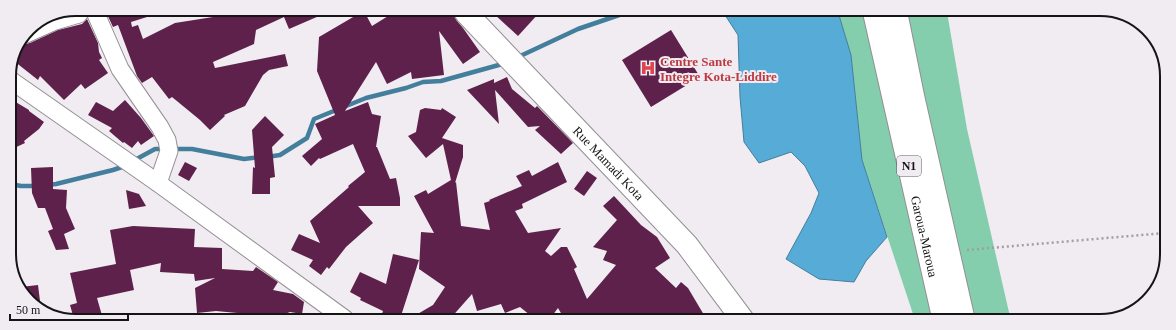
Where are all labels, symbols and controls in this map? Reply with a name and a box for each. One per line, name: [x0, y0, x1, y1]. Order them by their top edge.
place label: Centre Sante Integre Kota-Liddire: [660, 54, 777, 84]
hospital icon: Centre Sante Integre Kota-Liddire: [639, 59, 657, 77]
street label: Rue Mamadi Kota: [570, 123, 647, 203]
road number: N1: [897, 156, 921, 176]
street label: Garoua-Maroua: [908, 194, 941, 279]
scale bar: [10, 296, 128, 322]
text: 50 m: [16, 303, 41, 317]

